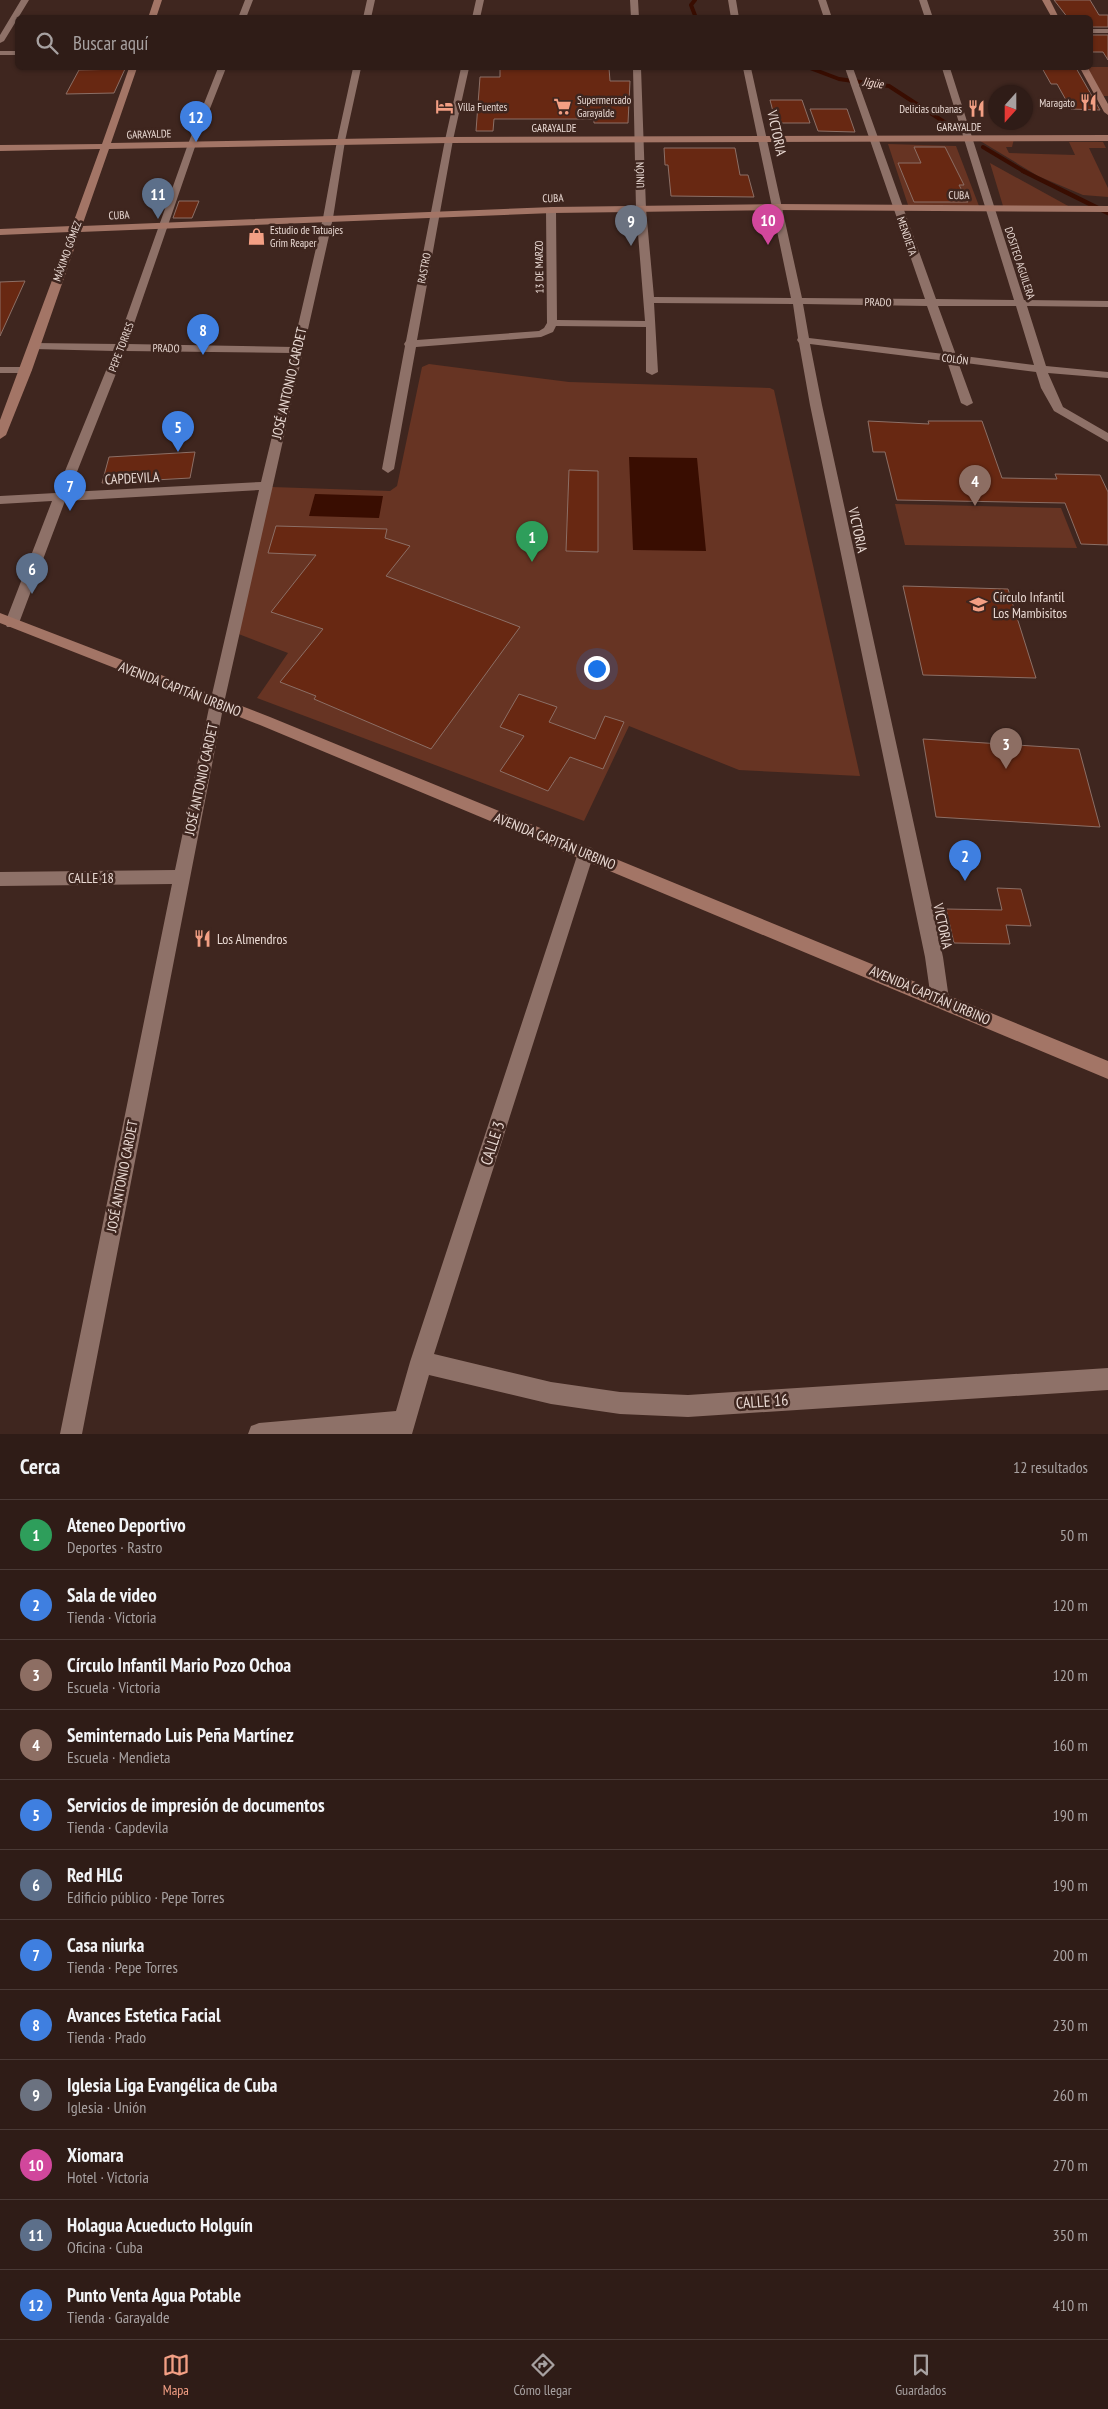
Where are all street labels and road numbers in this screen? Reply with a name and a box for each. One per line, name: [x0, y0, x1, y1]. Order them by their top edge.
street label: VICTORIA: [763, 108, 791, 158]
street label: GARAYALDE: [937, 120, 982, 134]
street label: GARAYALDE: [532, 121, 577, 135]
street label: GARAYALDE: [126, 126, 172, 142]
street label: UNIÓN: [633, 162, 647, 188]
street label: CUBA: [948, 188, 970, 202]
street label: CUBA: [542, 191, 565, 205]
street label: CUBA: [108, 207, 131, 223]
street label: MENDIETA: [894, 215, 920, 258]
street label: MÁXIMO GÓMEZ: [50, 219, 84, 283]
street label: DOSITEO AGUILERA: [1002, 225, 1038, 302]
street label: 13 DE MARZO: [532, 240, 546, 294]
street label: RASTRO: [414, 252, 434, 284]
street label: PRADO: [864, 295, 892, 309]
street label: PEPE TORRES: [105, 320, 137, 374]
street label: JOSÉ ANTONIO CARDET: [267, 325, 311, 441]
street label: PRADO: [152, 341, 180, 355]
street label: COLÓN: [941, 350, 969, 368]
street label: CAPDEVILA: [104, 468, 160, 488]
street label: VICTORIA: [844, 505, 872, 555]
street label: AVENIDA CAPITÁN URBINO: [116, 657, 244, 721]
street label: JOSÉ ANTONIO CARDET: [180, 721, 222, 837]
street label: AVENIDA CAPITÁN URBINO: [492, 808, 619, 874]
street label: CALLE 18: [68, 869, 114, 887]
street label: VICTORIA: [929, 901, 957, 951]
street label: AVENIDA CAPITÁN URBINO: [867, 961, 993, 1029]
street label: JOSÉ ANTONIO CARDET: [102, 1118, 142, 1235]
street label: CALLE 3: [476, 1118, 508, 1168]
street label: CALLE 16: [735, 1389, 789, 1413]

